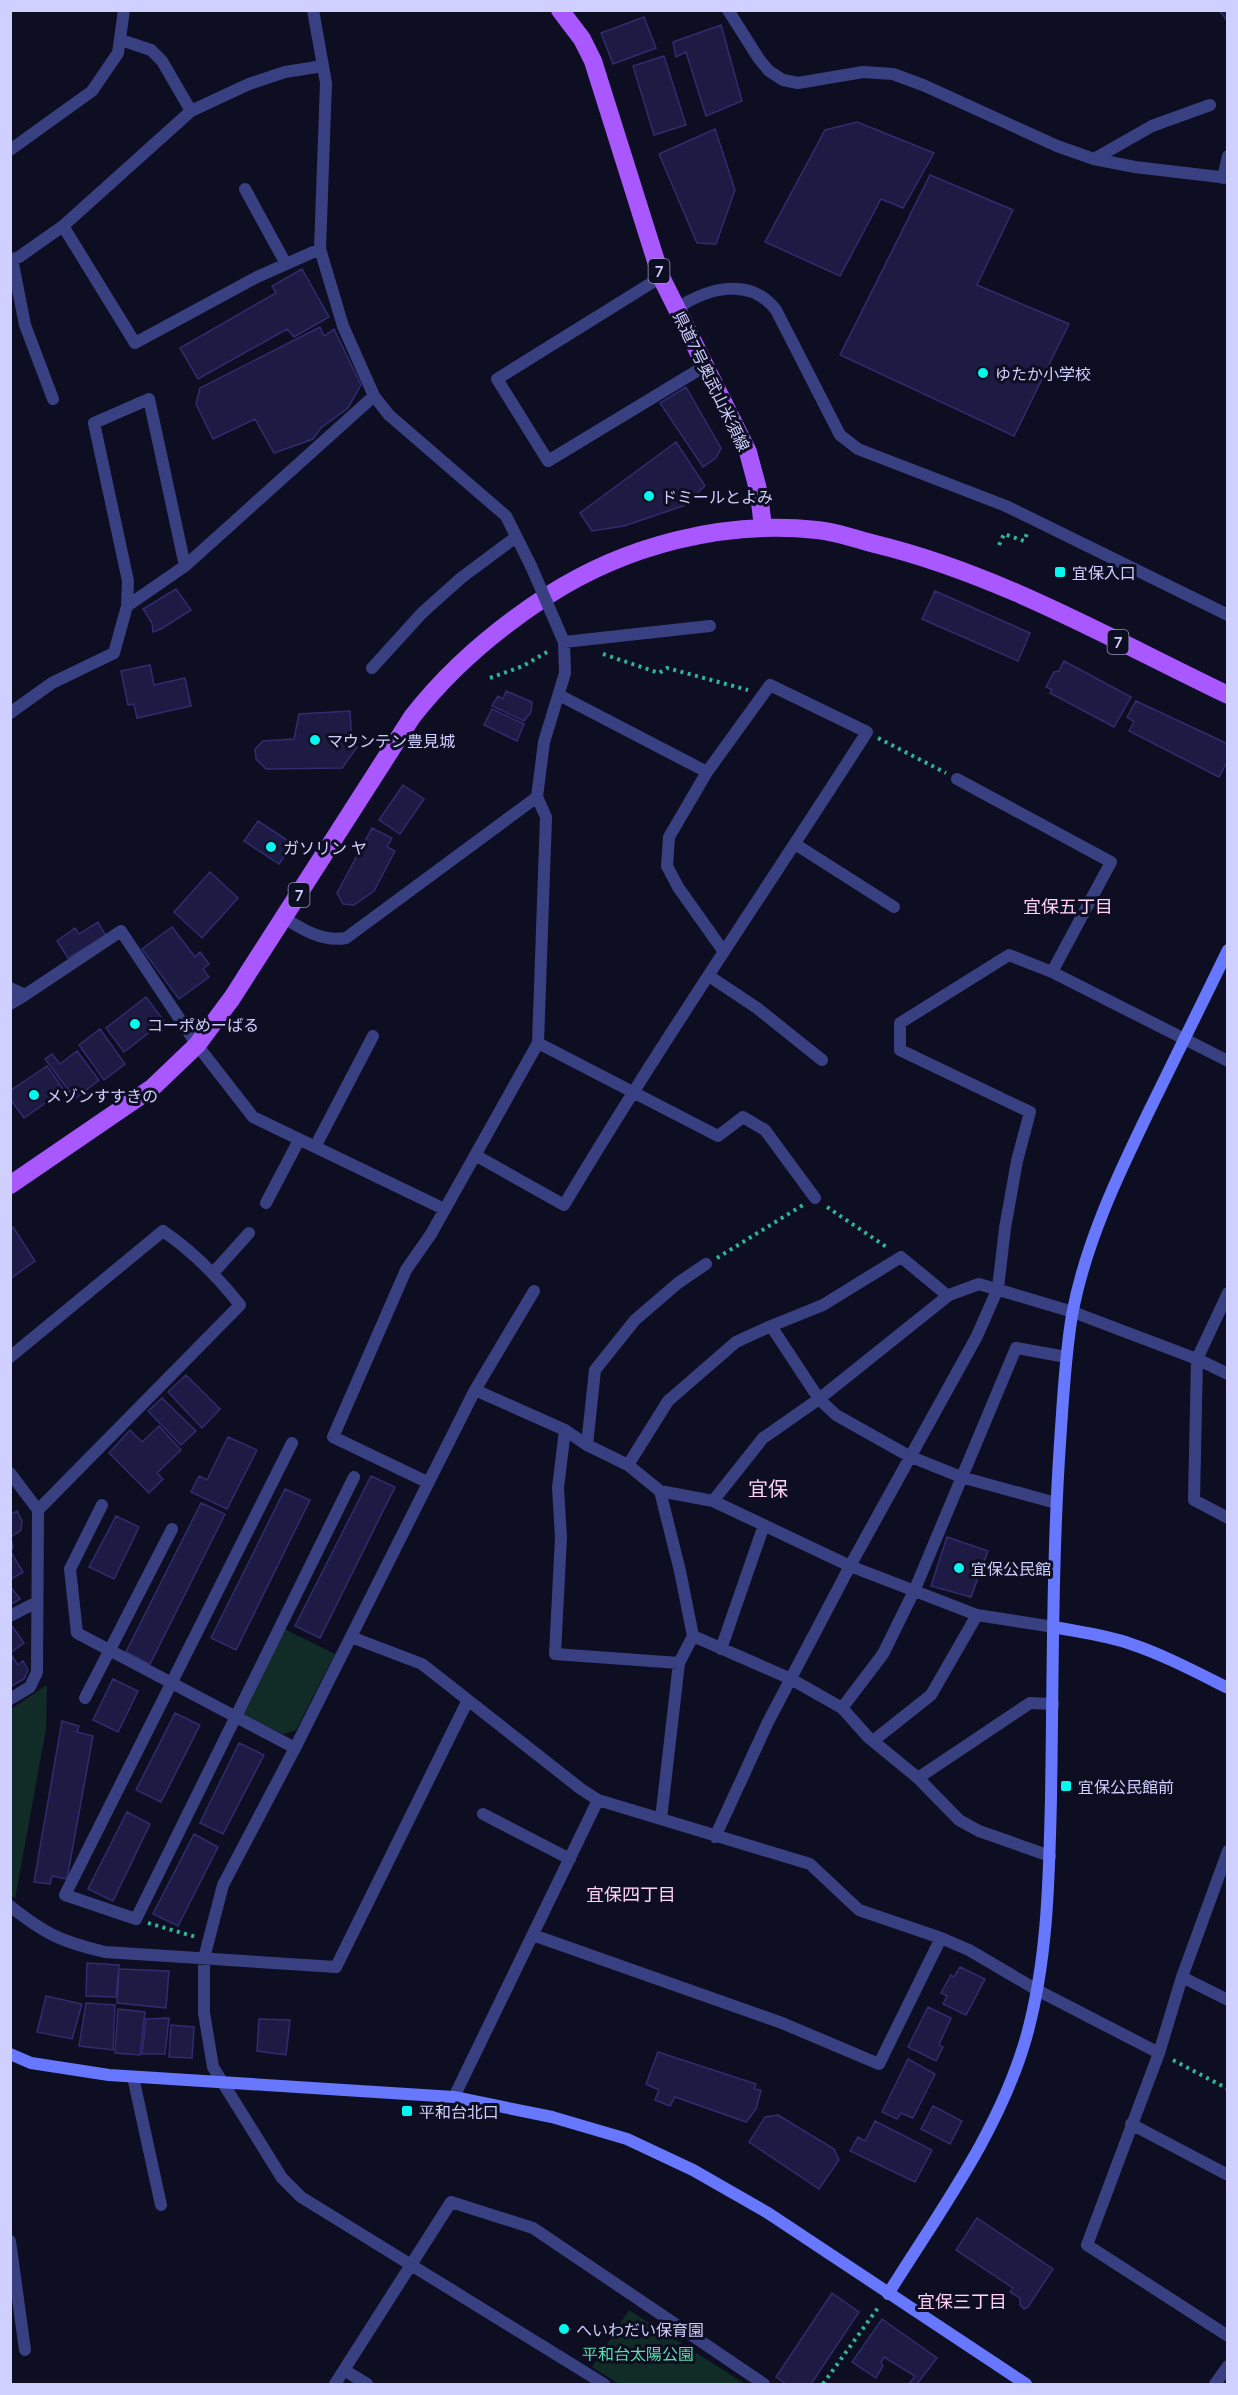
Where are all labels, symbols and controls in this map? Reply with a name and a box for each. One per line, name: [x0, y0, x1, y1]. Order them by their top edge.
road number: 7: [648, 259, 670, 283]
street label: 県道7号奥武山米須線: [670, 308, 754, 454]
place label: ゆたか小学校: [995, 364, 1091, 383]
marker: ゆたか小学校: [976, 366, 990, 380]
place label: ドミールとよみ: [661, 487, 773, 506]
marker: ドミールとよみ: [642, 489, 656, 503]
place label: 宜保入口: [1072, 563, 1136, 582]
marker: 宜保入口: [1053, 565, 1067, 579]
road number: 7: [1108, 630, 1128, 654]
place label: マウンテン豊見城: [327, 731, 455, 750]
marker: マウンテン豊見城: [308, 733, 322, 747]
place label: ガソリン ヤ: [283, 838, 367, 857]
marker: ガソリン ヤ: [264, 840, 278, 854]
road number: 7: [288, 883, 310, 907]
district label: 宜保五丁目: [1023, 895, 1113, 917]
place label: コーポめーばる: [147, 1015, 259, 1034]
marker: コーポめーばる: [128, 1017, 142, 1031]
place label: メゾンすすきの: [46, 1086, 158, 1105]
marker: メゾンすすきの: [27, 1088, 41, 1102]
district label: 宜保: [748, 1476, 788, 1500]
place label: 宜保公民館: [971, 1559, 1051, 1578]
marker: 宜保公民館: [952, 1561, 966, 1575]
place label: 宜保公民館前: [1078, 1777, 1174, 1796]
marker: 宜保公民館前: [1059, 1779, 1073, 1793]
district label: 宜保四丁目: [586, 1883, 676, 1905]
place label: 平和台北口: [419, 2102, 499, 2121]
marker: 平和台北口: [400, 2104, 414, 2118]
district label: 宜保三丁目: [917, 2290, 1007, 2312]
place label: へいわだい保育園: [576, 2320, 704, 2339]
marker: へいわだい保育園: [557, 2322, 571, 2336]
park label: 平和台太陽公園: [582, 2344, 694, 2363]

